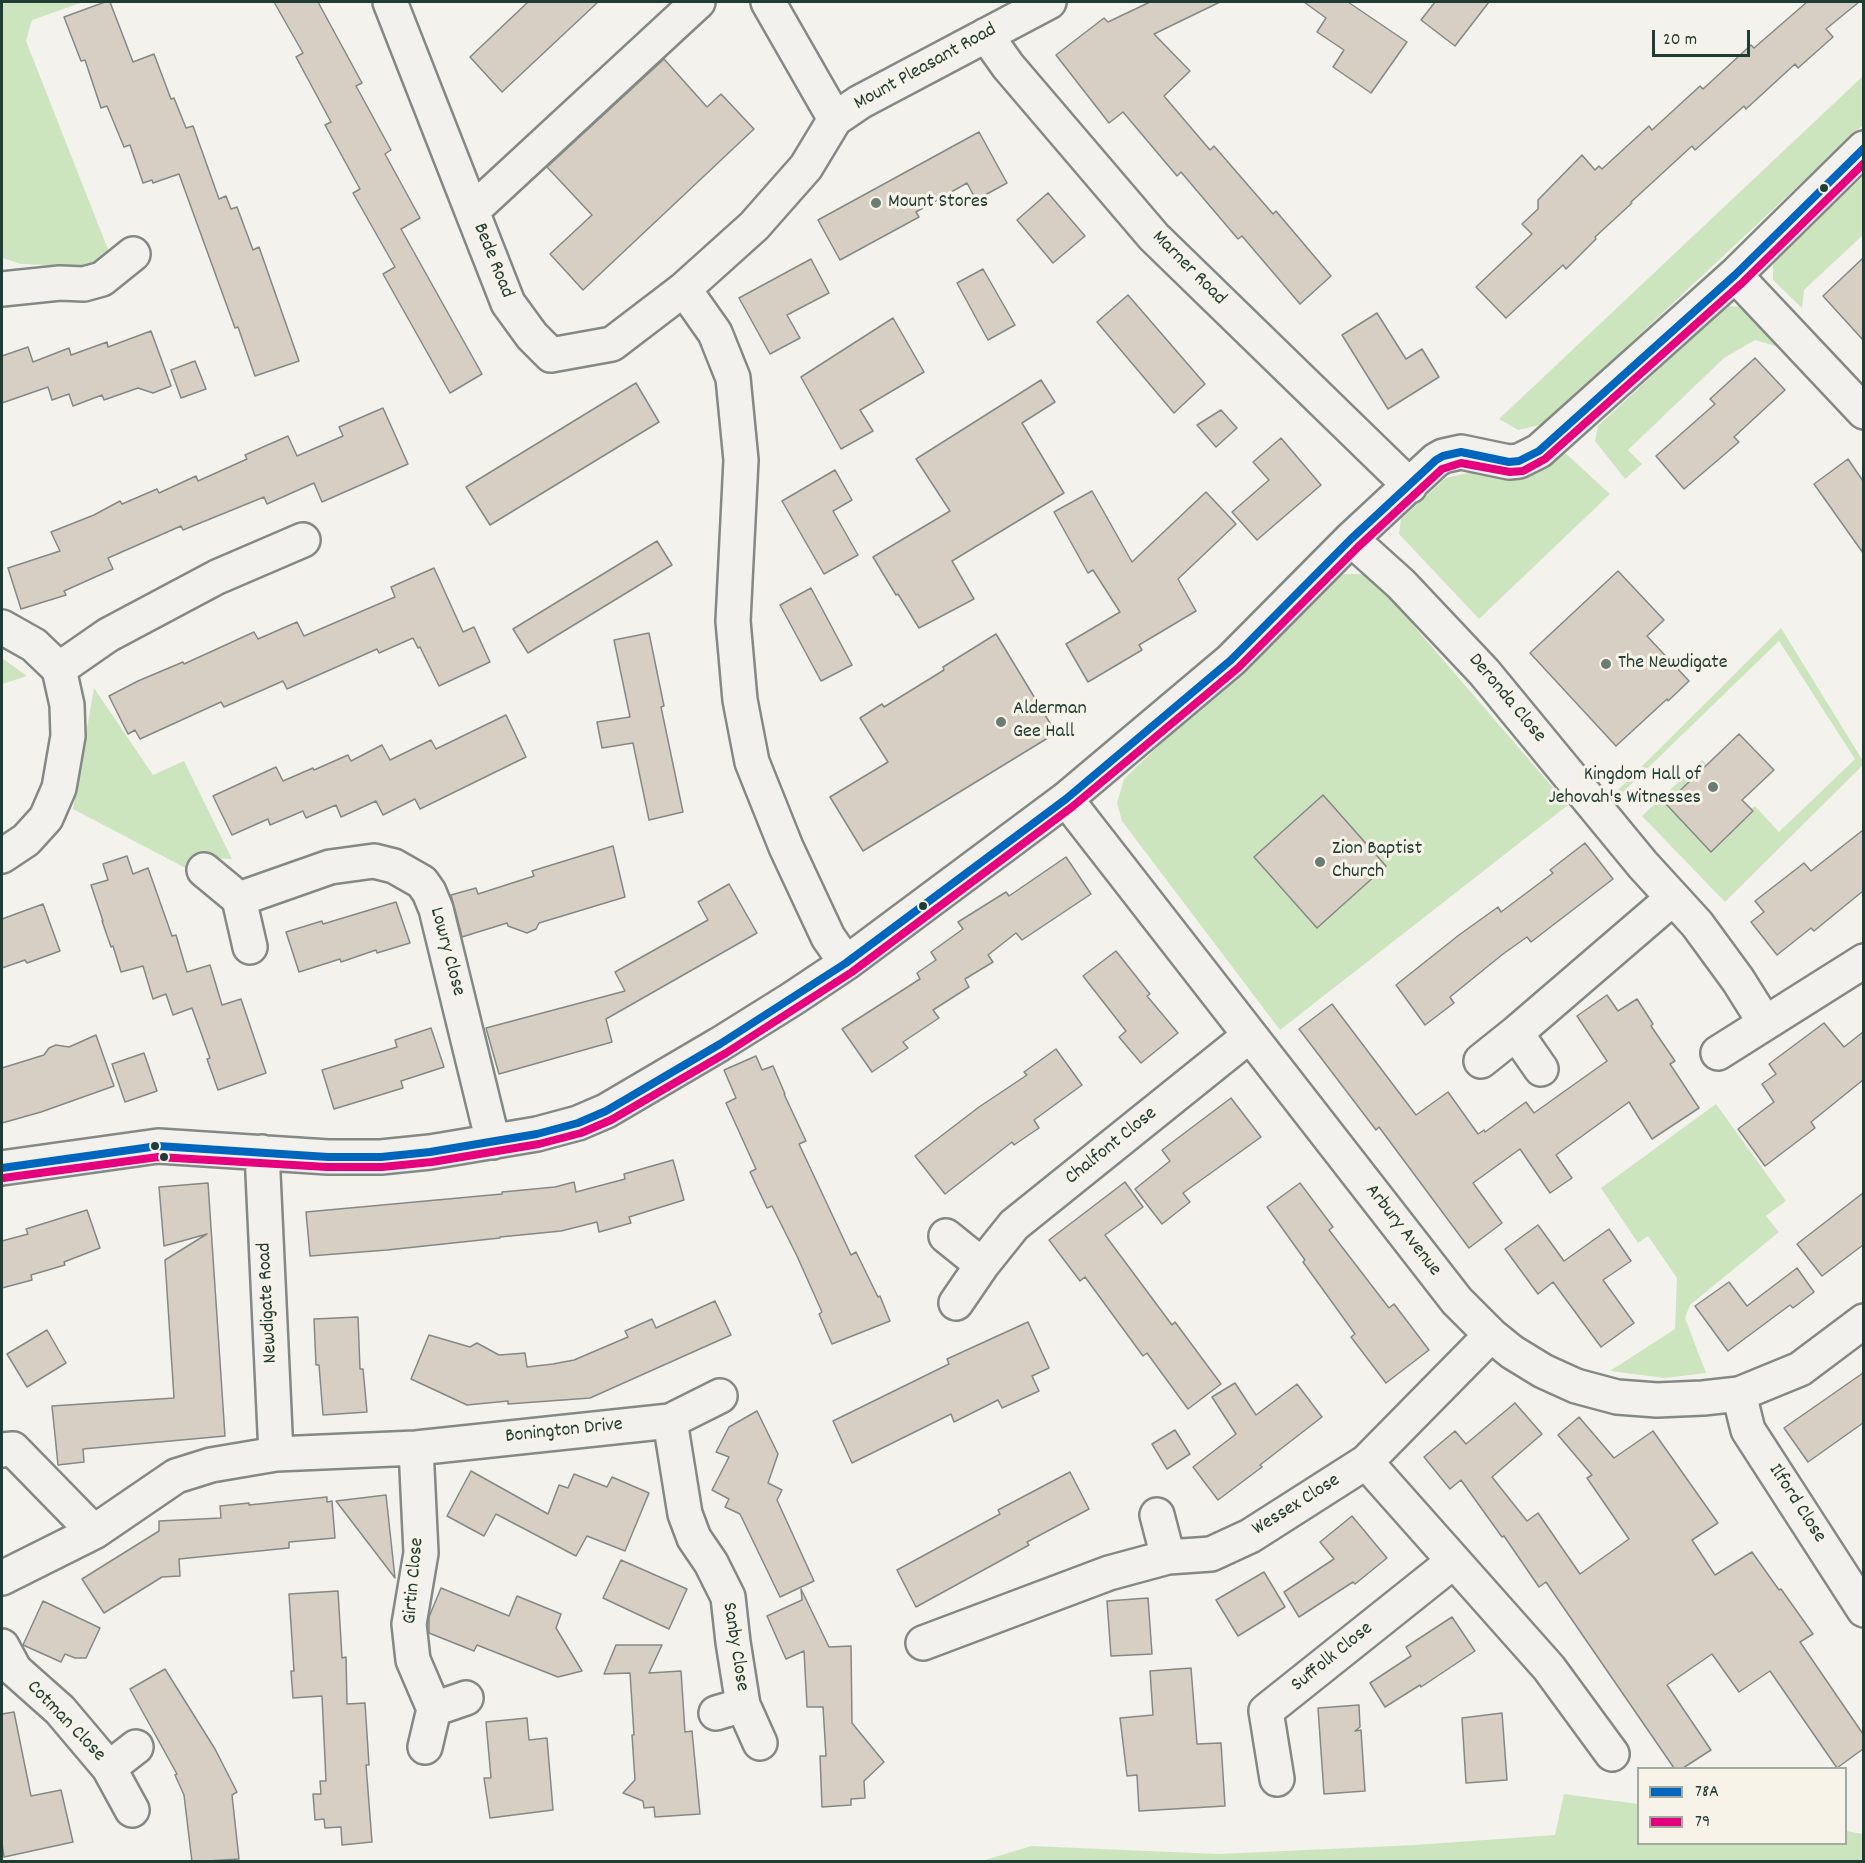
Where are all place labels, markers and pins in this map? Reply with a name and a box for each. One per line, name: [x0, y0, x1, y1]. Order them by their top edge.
unlabelled marker: [1818, 182, 1830, 194]
place label: Mount Stores: [888, 191, 988, 215]
marker: Mount Stores: [869, 196, 883, 210]
place label: The Newdigate: [1618, 652, 1727, 676]
marker: The Newdigate: [1599, 657, 1613, 671]
place label: Alderman Gee Hall: [1013, 698, 1087, 745]
marker: Alderman Gee Hall: [994, 715, 1008, 729]
place label: Kingdom Hall of Jehovah's Witnesses: [1548, 764, 1701, 811]
marker: Kingdom Hall of Jehovah's Witnesses: [1706, 780, 1720, 794]
place label: Zion Baptist Church: [1332, 838, 1422, 885]
marker: Zion Baptist Church: [1313, 855, 1327, 869]
unlabelled marker: [917, 900, 929, 912]
unlabelled marker: [149, 1140, 161, 1152]
unlabelled marker: [158, 1151, 170, 1163]

